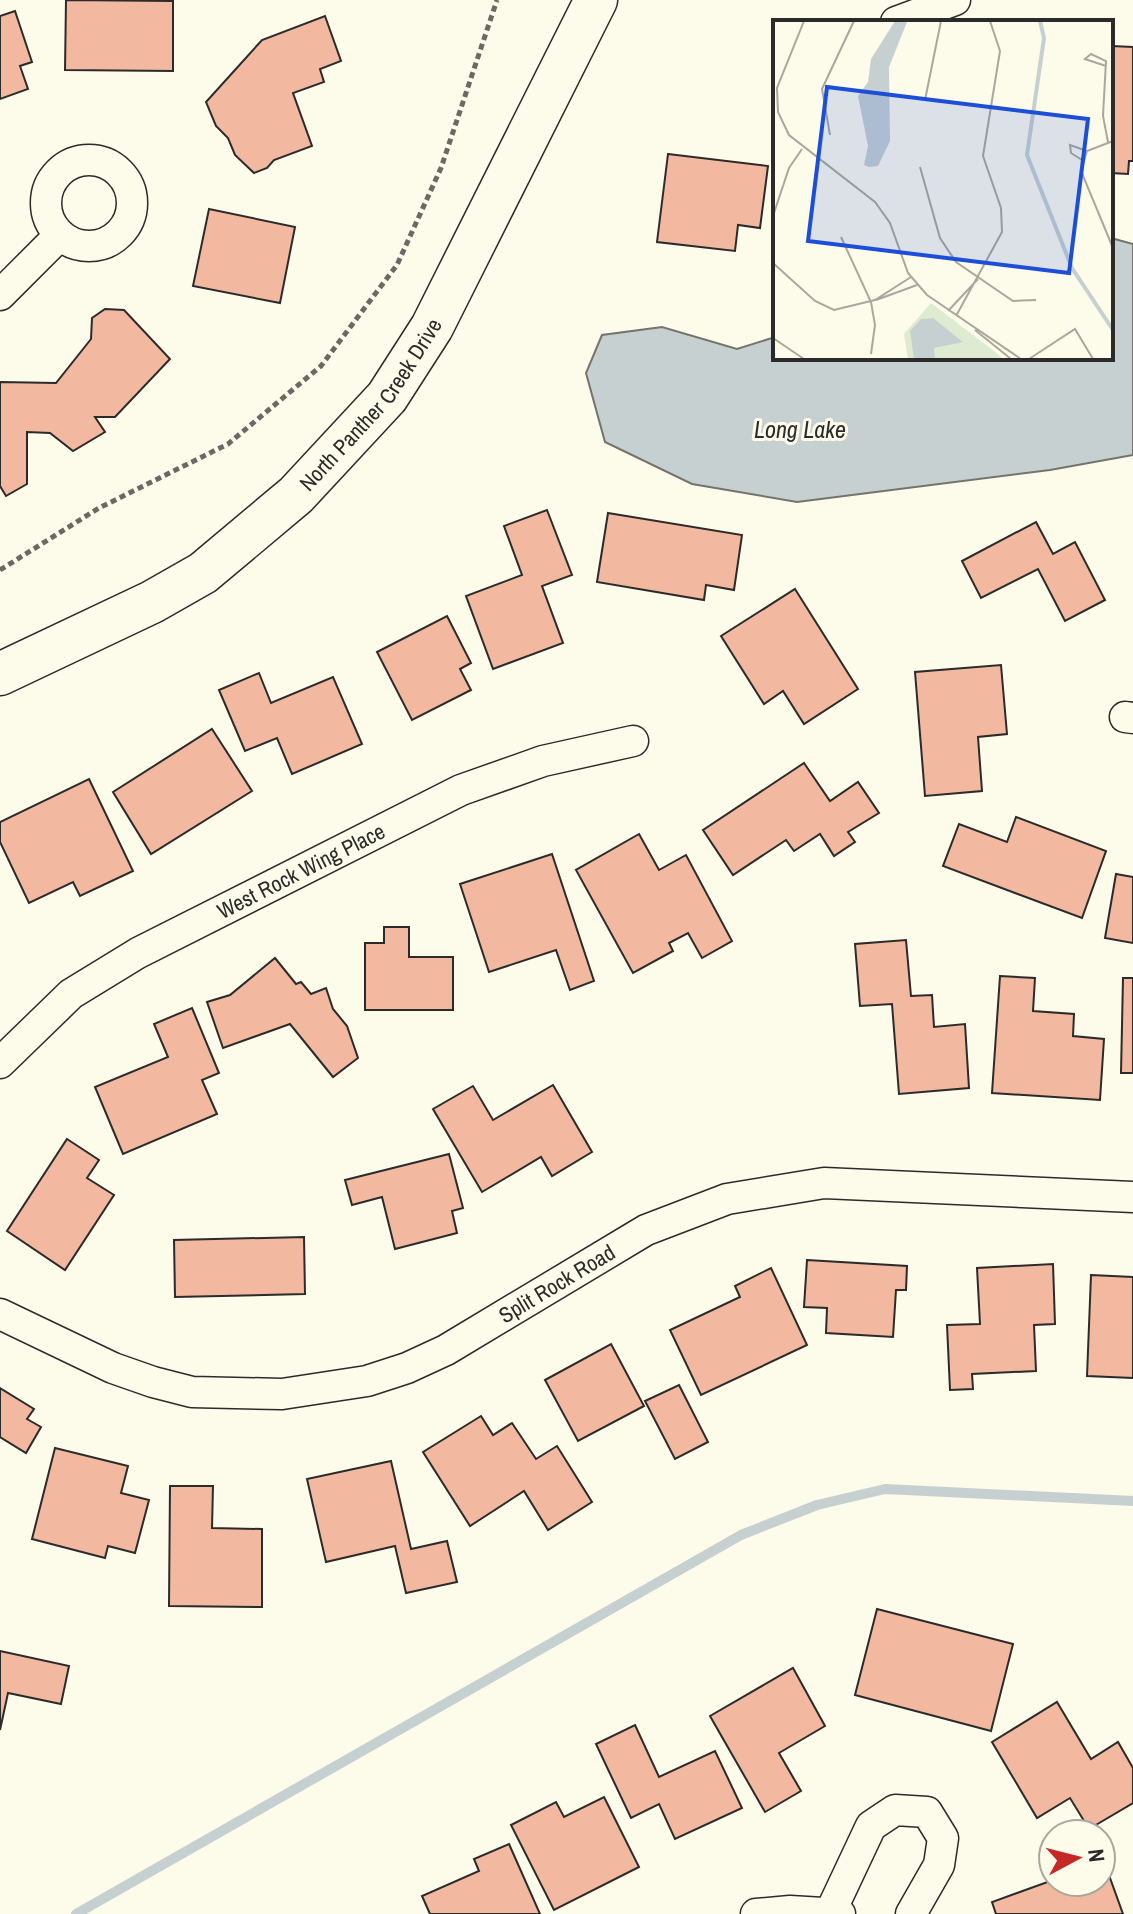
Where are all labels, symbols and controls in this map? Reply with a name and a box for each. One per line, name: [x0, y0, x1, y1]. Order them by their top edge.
inset map: [773, 20, 1113, 360]
street label: North Panther Creek Drive: [292, 313, 449, 497]
water label: Long Lake: [754, 413, 846, 445]
street label: West Rock Wing Place: [212, 816, 390, 926]
street label: Split Rock Road: [493, 1237, 620, 1330]
north arrow: [1037, 1818, 1117, 1898]
text: N: [1081, 1847, 1113, 1864]

